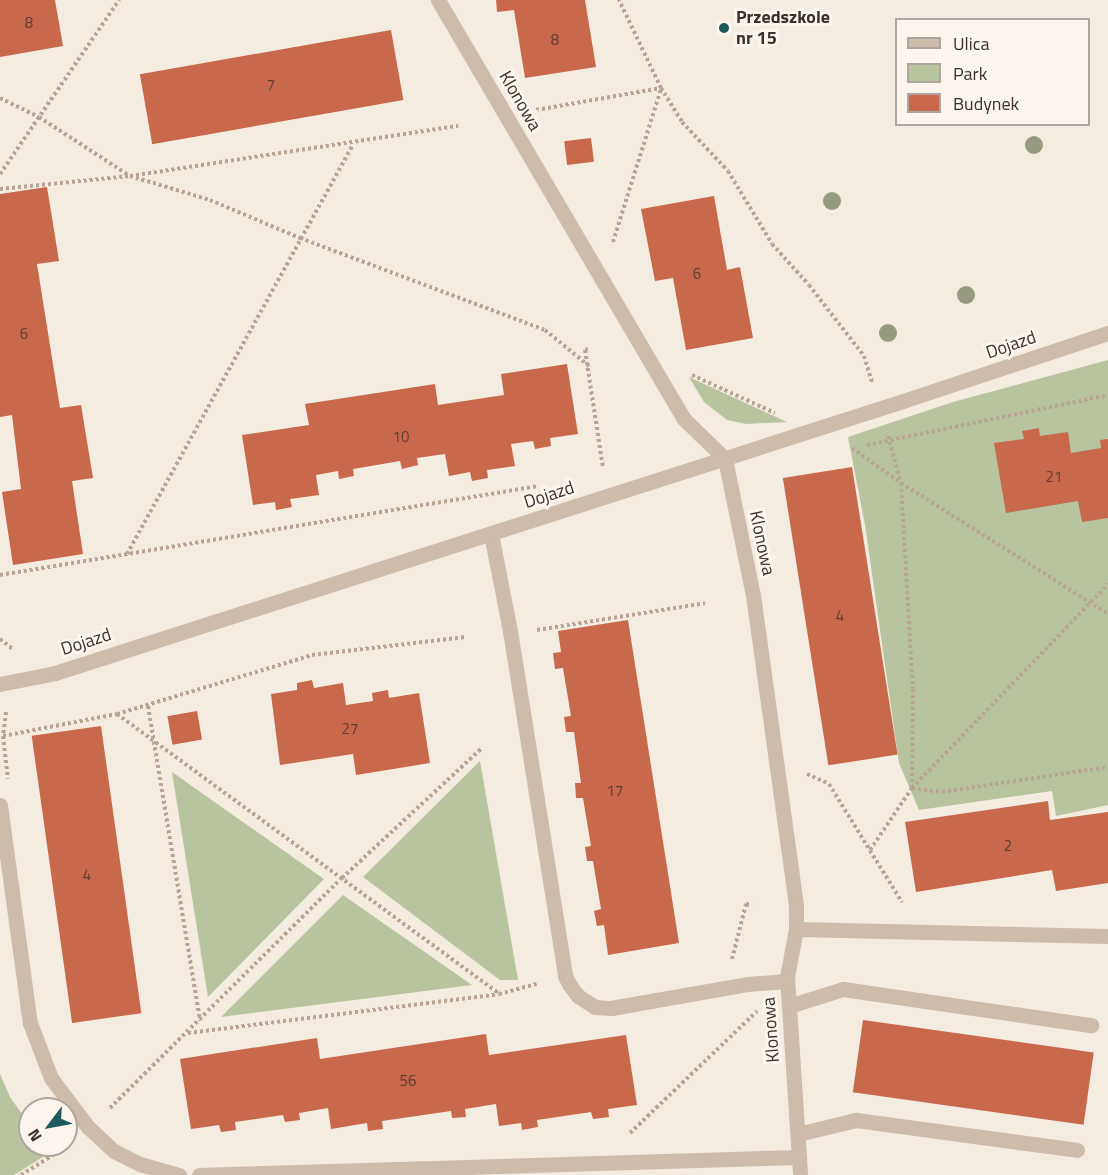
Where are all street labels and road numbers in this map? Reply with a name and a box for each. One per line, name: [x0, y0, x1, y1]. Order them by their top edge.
street label: Klonowa: [494, 67, 546, 135]
street label: Dojazd: [983, 326, 1039, 364]
street label: Dojazd: [521, 477, 577, 513]
street label: Klonowa: [745, 509, 779, 577]
street label: Dojazd: [58, 624, 114, 660]
street label: Klonowa: [758, 997, 784, 1063]

